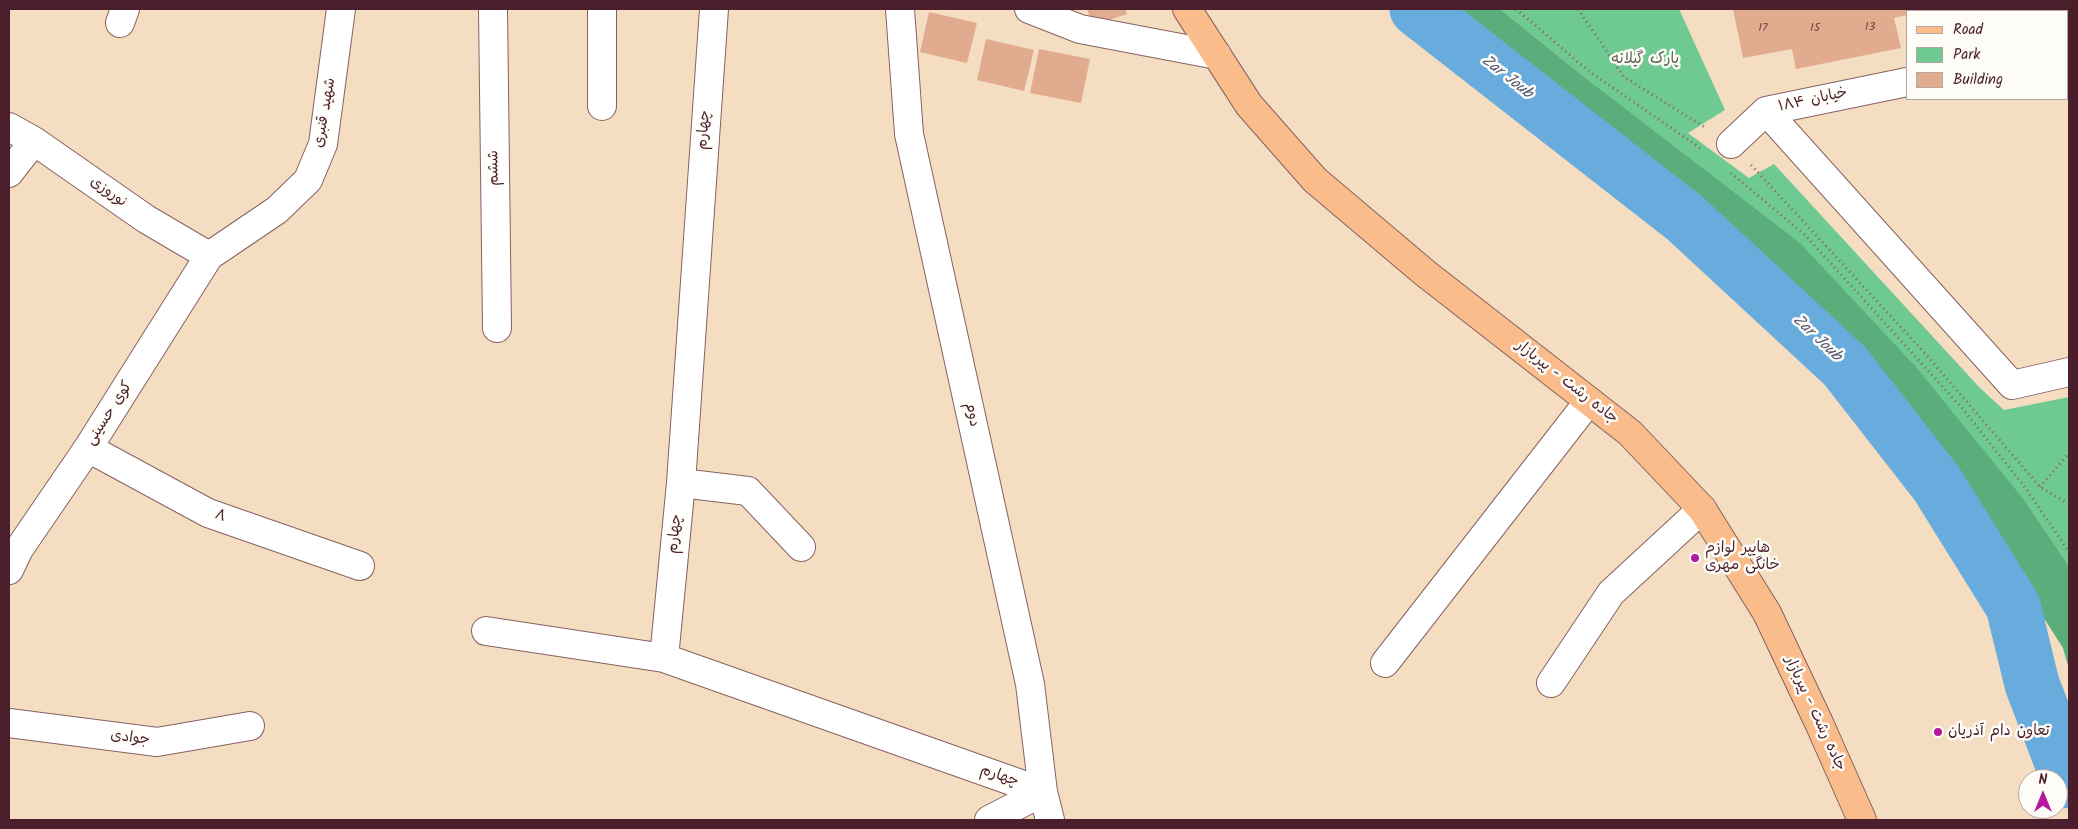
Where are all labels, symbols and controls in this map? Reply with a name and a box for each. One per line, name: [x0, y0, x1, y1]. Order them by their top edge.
legend: [1906, 10, 2068, 100]
text: Road: [1953, 18, 1983, 42]
house number: 13: [1865, 21, 1875, 35]
house number: 17: [1758, 22, 1768, 36]
house number: 15: [1810, 22, 1820, 36]
text: Park: [1953, 43, 1980, 67]
park label: پارک گیلانه: [1611, 51, 1679, 69]
water label: Zar Joub: [1476, 52, 1536, 104]
text: Building: [1953, 68, 2003, 92]
street label: شهید قنبری: [311, 77, 341, 149]
street label: خیابان ۱۸۴: [1777, 85, 1849, 117]
street label: چهارم: [695, 110, 715, 150]
street label: ششم: [486, 150, 504, 186]
street label: نوروزی: [86, 174, 130, 212]
water label: Zar Joub: [1788, 312, 1844, 366]
street label: جاده رشت - پیربازار: [1511, 338, 1621, 428]
street label: کوی حسینی: [83, 379, 137, 449]
street label: دوم: [960, 401, 982, 429]
street label: ۸: [212, 507, 228, 527]
street label: چهارم: [665, 513, 687, 555]
place label: هایپر لوازم خانگی مهری: [1705, 540, 1780, 575]
marker: هایپر لوازم خانگی مهری: [1689, 552, 1701, 564]
street label: جاده رشت - پیربازار: [1780, 654, 1848, 774]
place label: تعاون دام آذریان: [1948, 723, 2050, 741]
marker: تعاون دام آذریان: [1932, 726, 1944, 738]
street label: جوادی: [109, 728, 151, 750]
street label: چهارم: [977, 762, 1021, 792]
north arrow: [2018, 769, 2068, 819]
text: N: [2039, 769, 2047, 791]

